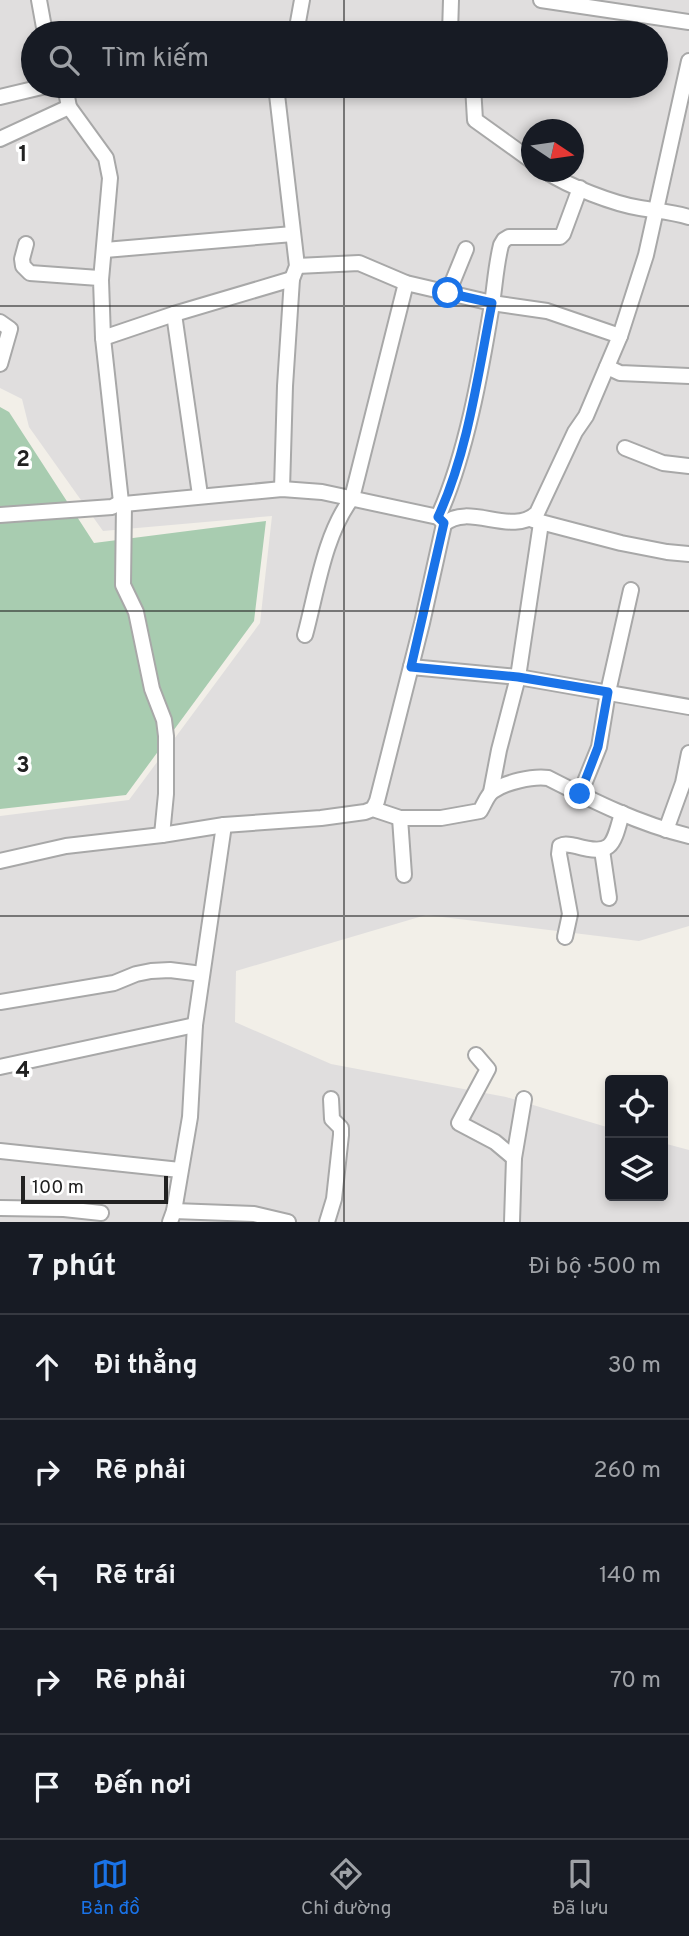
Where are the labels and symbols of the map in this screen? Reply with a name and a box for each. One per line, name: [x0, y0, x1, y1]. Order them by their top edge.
north arrow: [521, 119, 584, 182]
text: 1: [18, 141, 28, 170]
route start: [432, 277, 463, 308]
text: 2: [16, 446, 30, 475]
text: 3: [16, 752, 30, 781]
route end: [564, 778, 595, 809]
text: 4: [16, 1057, 30, 1086]
scale bar: [21, 1173, 168, 1205]

